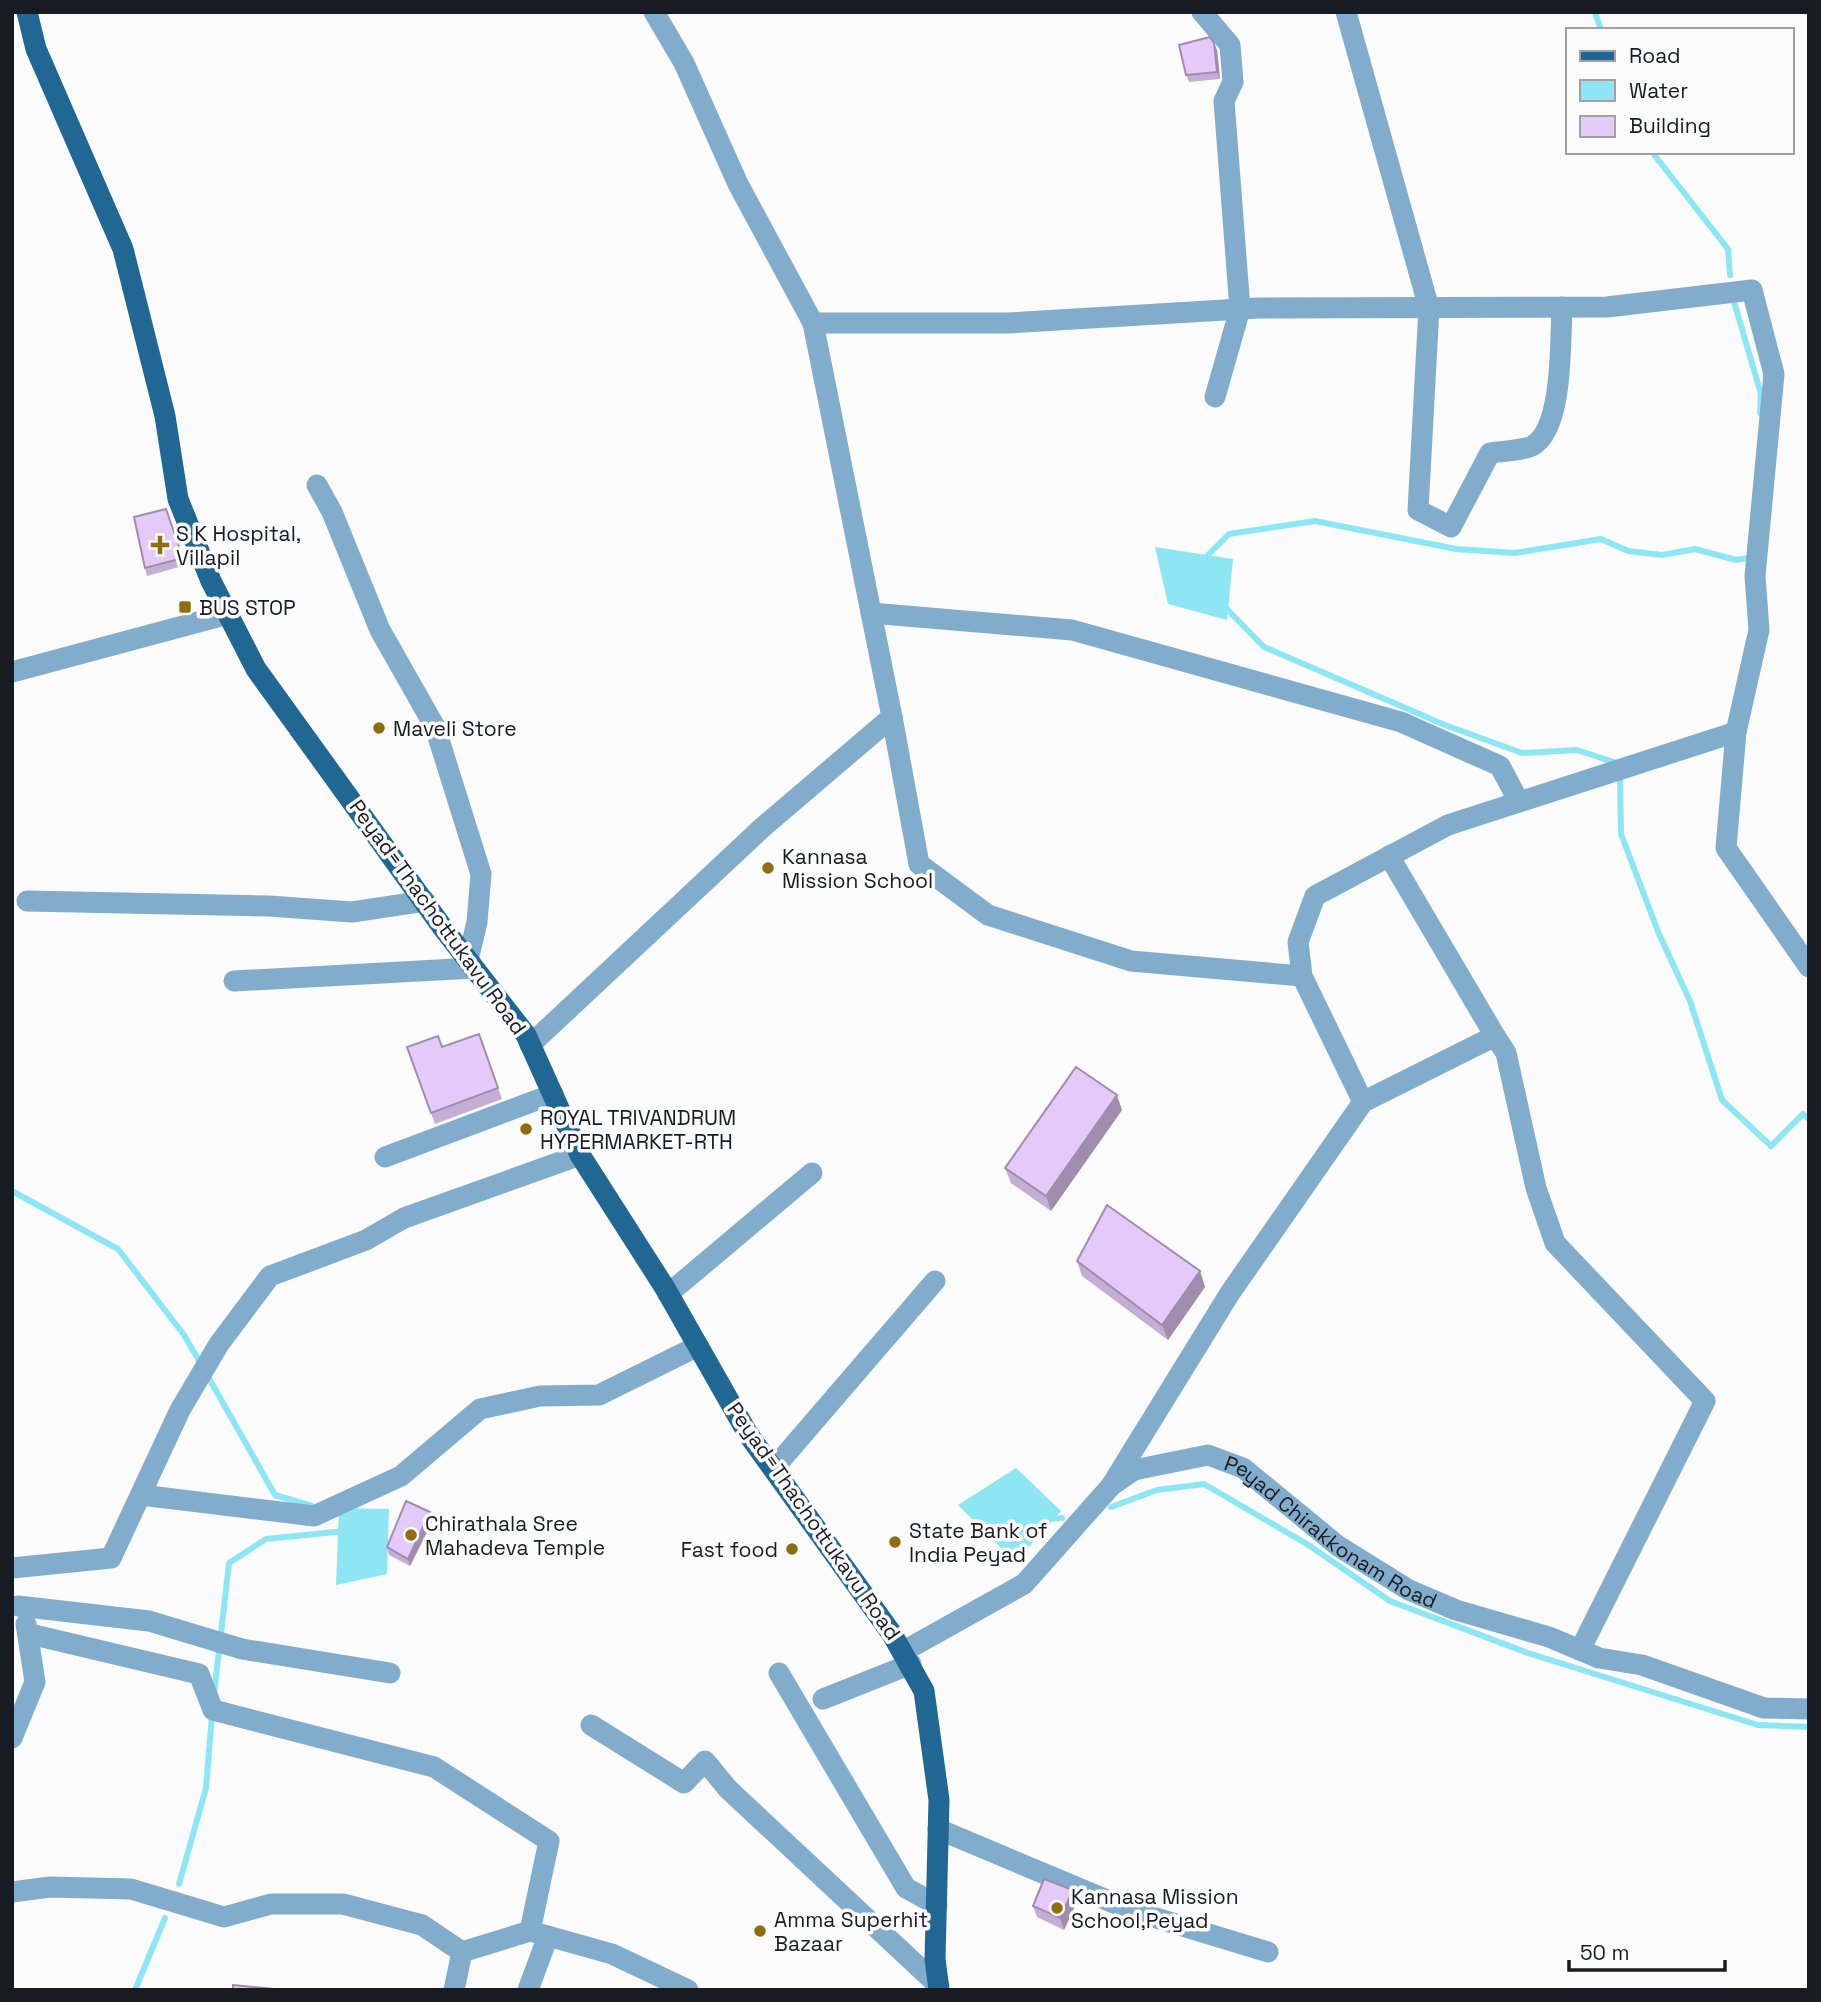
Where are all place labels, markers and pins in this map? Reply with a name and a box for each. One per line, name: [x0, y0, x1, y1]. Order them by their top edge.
place label: S K Hospital, Villapil: [176, 520, 301, 571]
marker: S K Hospital, Villapil: [150, 535, 170, 555]
place label: BUS STOP: [199, 594, 296, 621]
marker: BUS STOP: [177, 599, 193, 615]
place label: Maveli Store: [393, 715, 517, 742]
marker: Maveli Store: [371, 720, 387, 736]
place label: Kannasa Mission School: [782, 843, 933, 894]
marker: Kannasa Mission School: [760, 860, 776, 876]
place label: ROYAL TRIVANDRUM HYPERMARKET-RTH: [540, 1104, 736, 1155]
marker: ROYAL TRIVANDRUM HYPERMARKET-RTH: [518, 1121, 534, 1137]
place label: Chirathala Sree Mahadeva Temple: [425, 1510, 605, 1561]
place label: State Bank of India Peyad: [909, 1517, 1047, 1568]
marker: Chirathala Sree Mahadeva Temple: [403, 1527, 419, 1543]
marker: State Bank of India Peyad: [887, 1534, 903, 1550]
place label: Fast food: [681, 1536, 778, 1563]
marker: Fast food: [784, 1541, 800, 1557]
place label: Kannasa Mission School,Peyad: [1071, 1883, 1239, 1934]
marker: Kannasa Mission School,Peyad: [1049, 1900, 1065, 1916]
place label: Amma Superhit Bazaar: [774, 1906, 928, 1957]
marker: Amma Superhit Bazaar: [752, 1923, 768, 1939]

